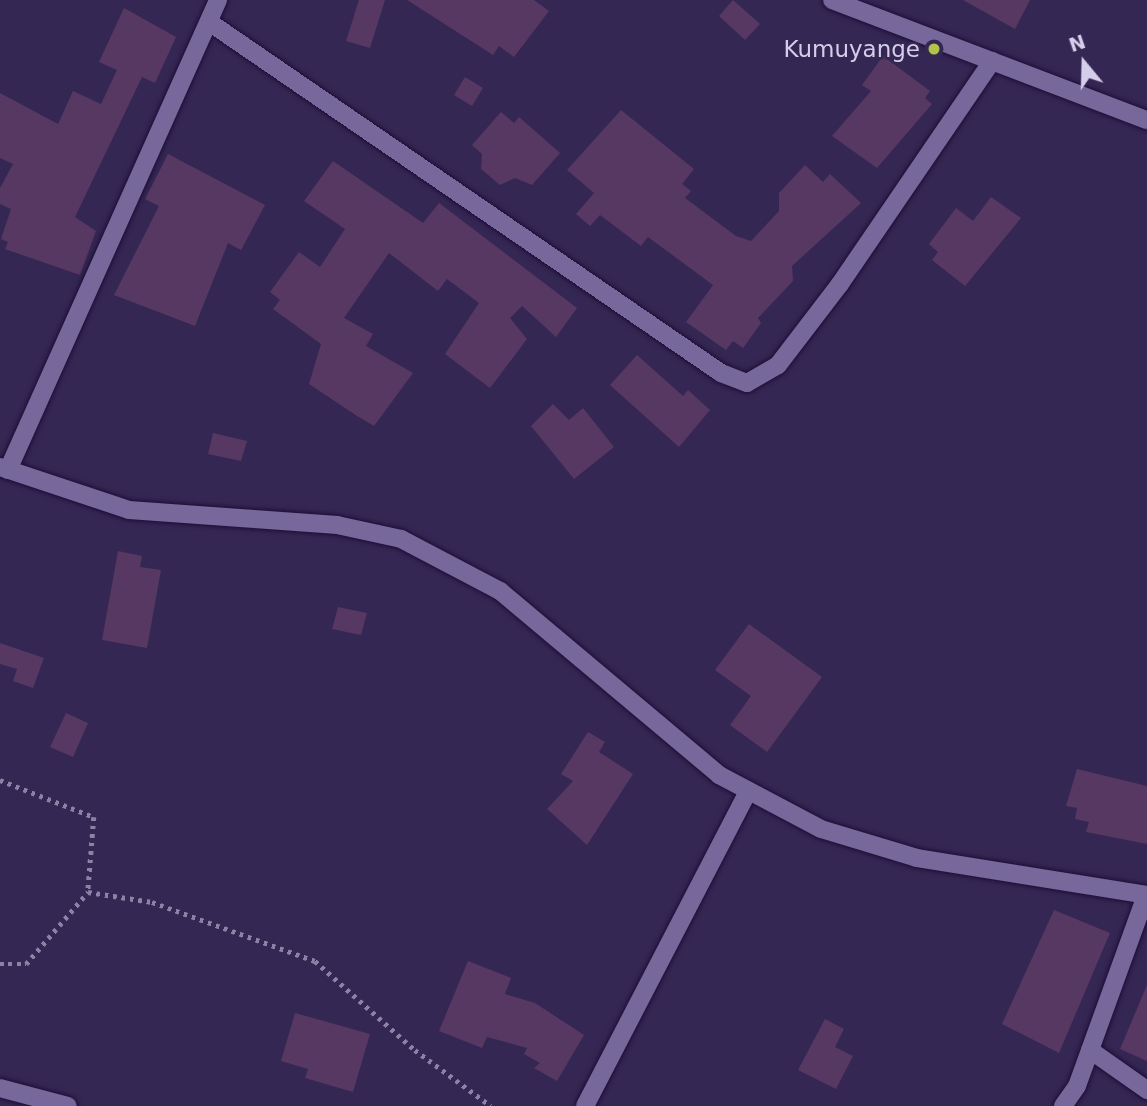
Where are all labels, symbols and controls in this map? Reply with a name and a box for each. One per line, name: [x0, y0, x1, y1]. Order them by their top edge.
north arrow: [1049, 28, 1119, 98]
text: N: [1066, 30, 1088, 56]
place label: Kumuyange: [783, 35, 920, 63]
marker: Kumuyange: [926, 41, 942, 57]

